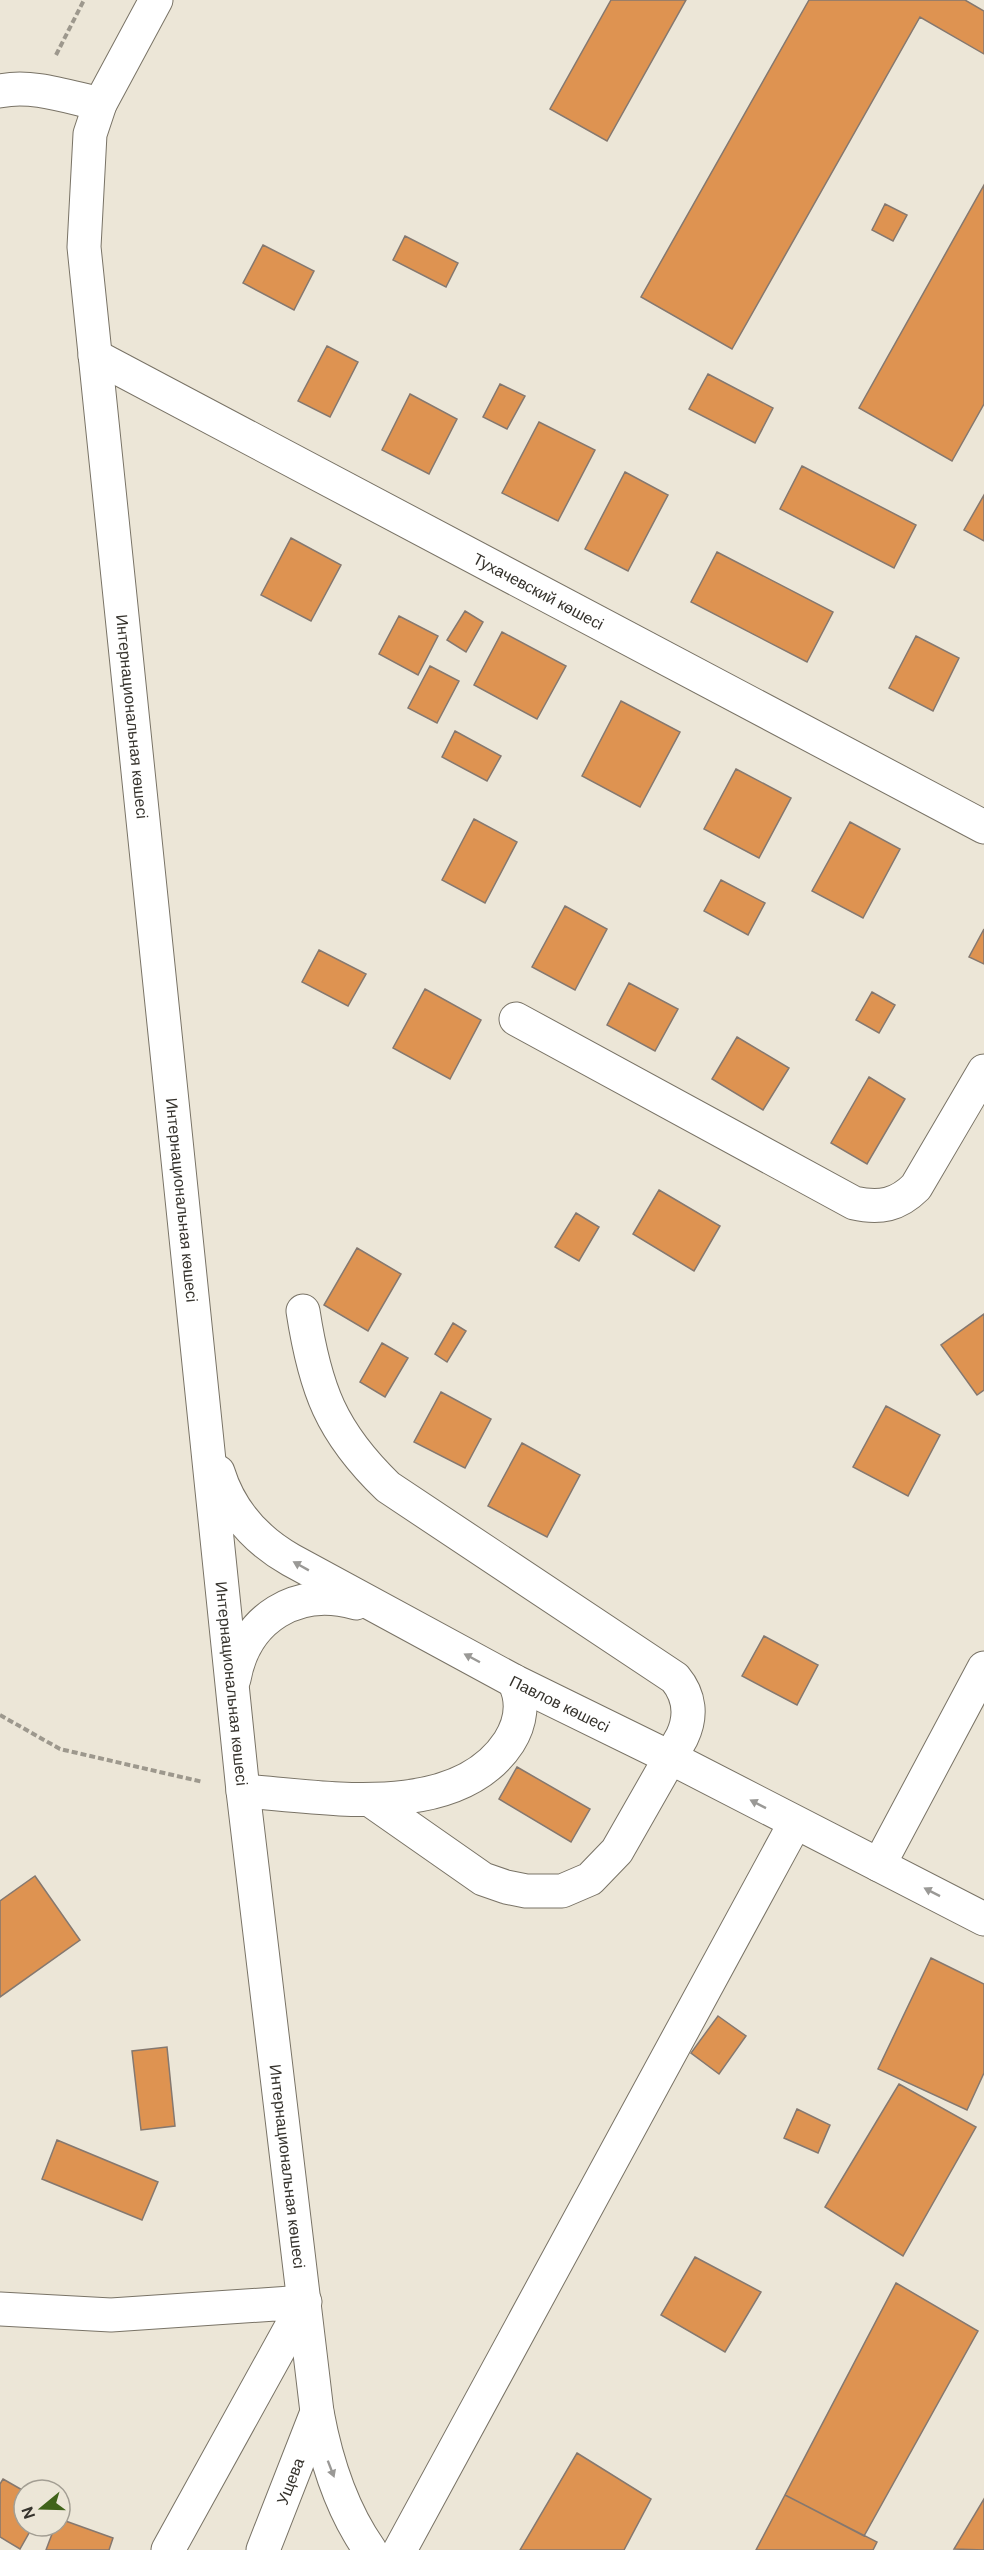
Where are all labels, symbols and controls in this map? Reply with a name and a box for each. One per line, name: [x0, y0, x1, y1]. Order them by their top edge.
street label: Тухачевский көшесі: [470, 548, 608, 634]
street label: Интернациональная көшесі: [111, 613, 153, 820]
street label: Интернациональная көшесі: [161, 1097, 203, 1303]
one-way arrow: [292, 1561, 309, 1571]
street label: Интернациональная көшесі: [211, 1580, 253, 1787]
one-way arrow: [463, 1653, 480, 1663]
street label: Павлов көшесі: [506, 1670, 613, 1737]
one-way arrow: [750, 1799, 767, 1809]
one-way arrow: [923, 1888, 941, 1898]
street label: Интернациональная көшесі: [265, 2063, 310, 2270]
street label: Ущева: [271, 2455, 309, 2508]
one-way arrow: [326, 2460, 336, 2478]
north arrow: [12, 2478, 72, 2538]
text: N: [16, 2504, 40, 2522]

